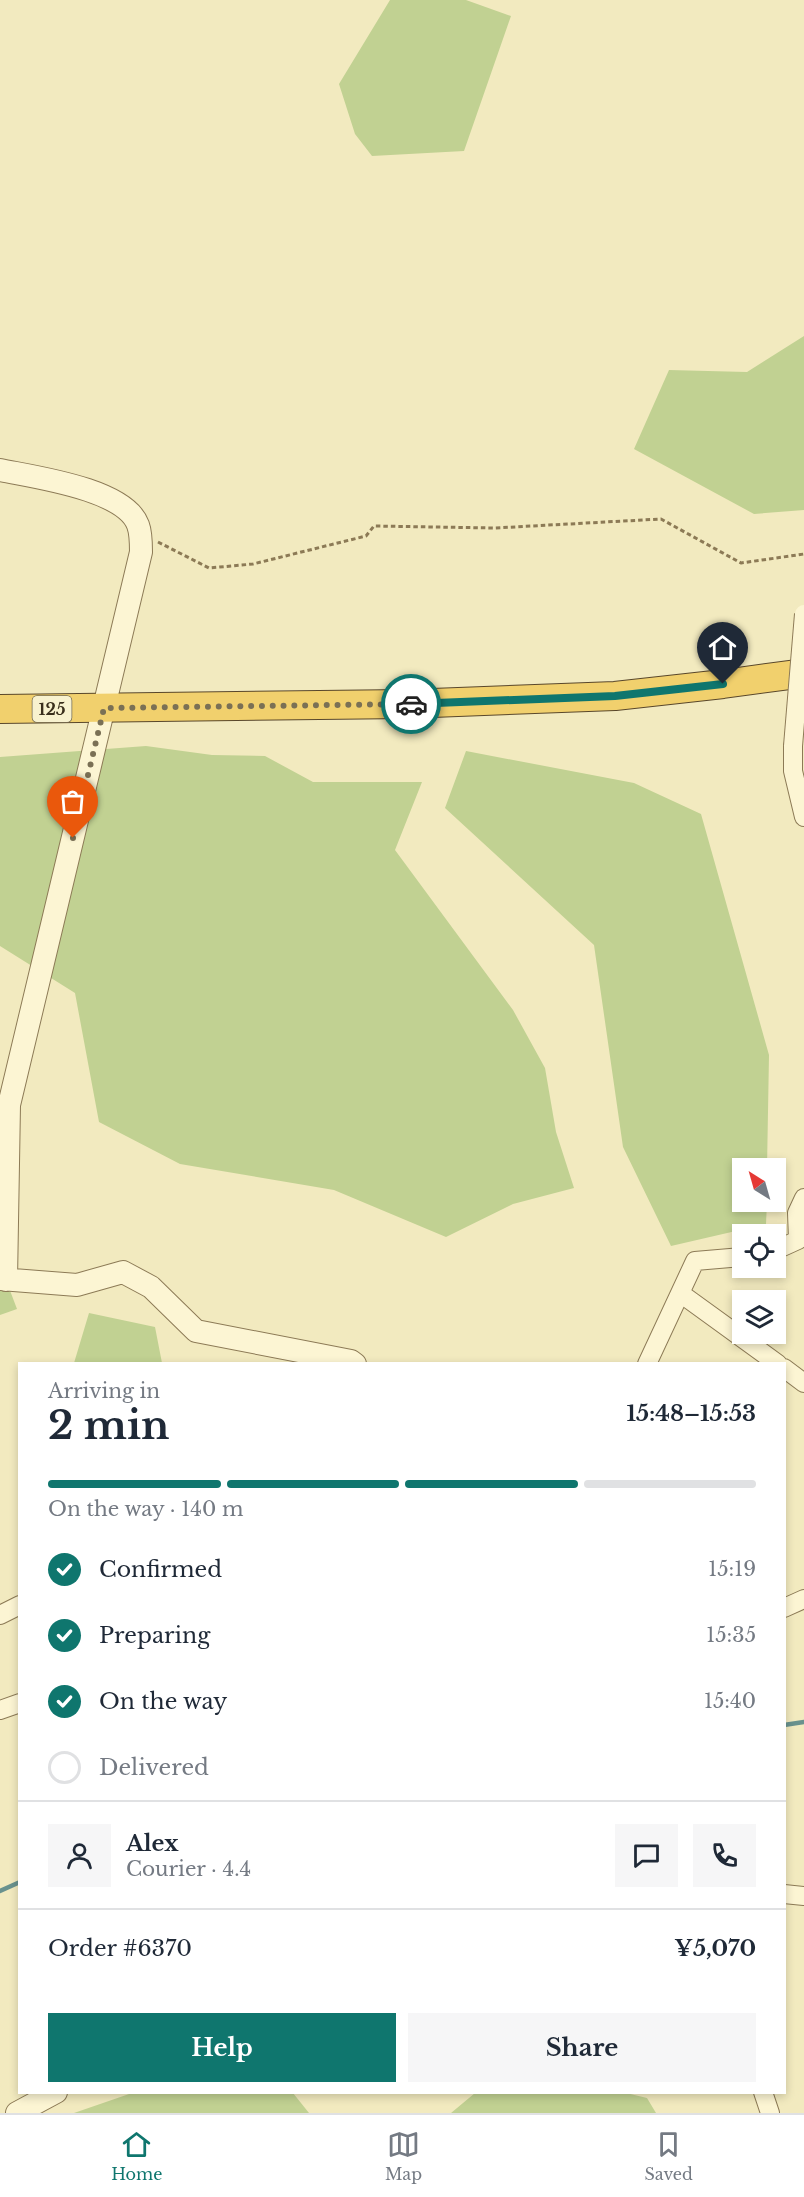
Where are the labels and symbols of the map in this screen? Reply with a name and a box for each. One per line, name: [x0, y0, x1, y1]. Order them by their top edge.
pin: [697, 622, 748, 684]
courier: [381, 674, 441, 734]
road number: 125: [32, 696, 72, 722]
pin: [47, 776, 98, 838]
north arrow: [732, 1158, 786, 1212]

